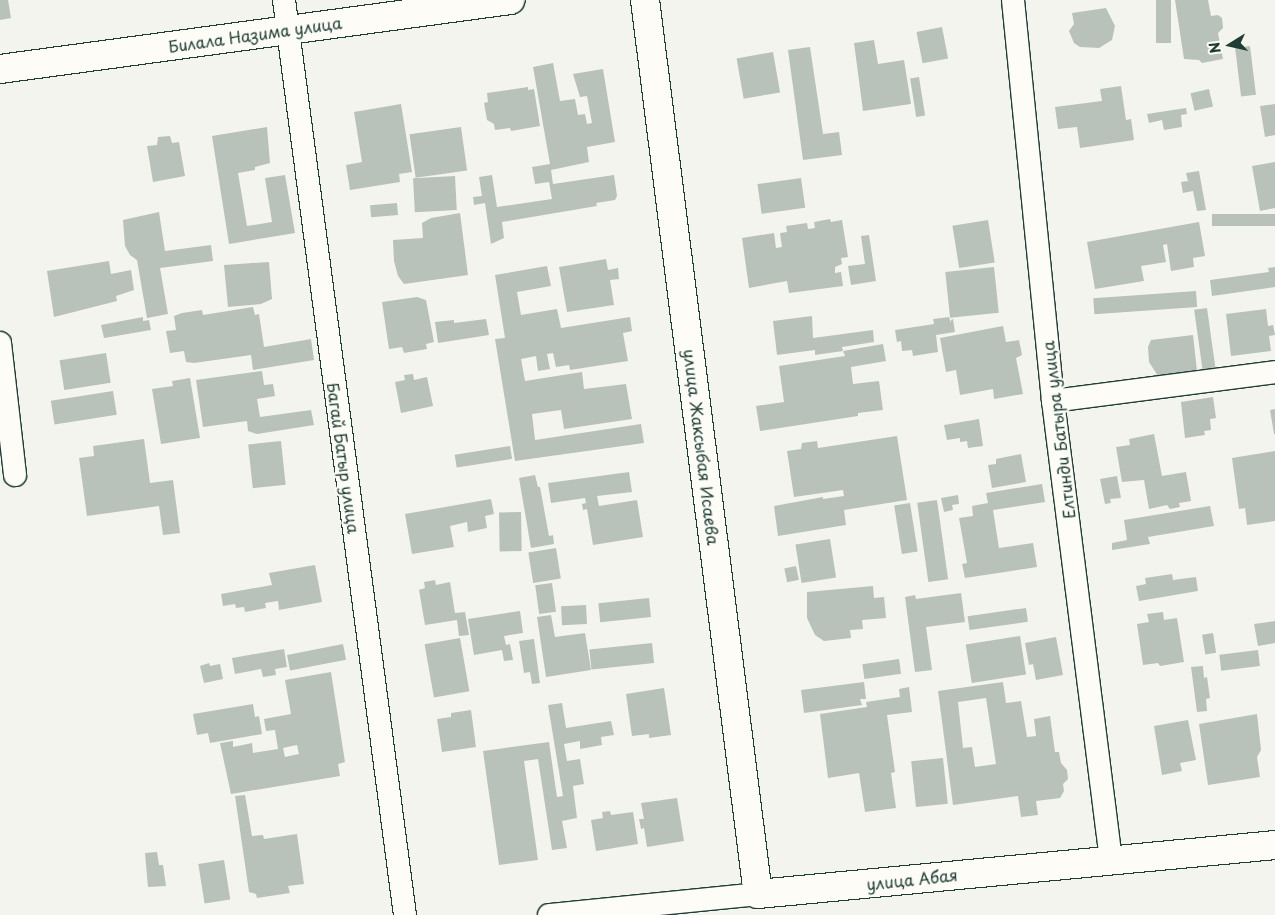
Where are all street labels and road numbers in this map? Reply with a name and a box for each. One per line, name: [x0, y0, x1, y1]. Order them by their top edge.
street label: Билала Назима улица: [166, 12, 344, 56]
street label: Елтинди Батыра улица: [1037, 339, 1079, 521]
street label: улица Жаксыбая Исаева: [680, 348, 724, 546]
street label: Багай Батыр улица: [324, 381, 364, 535]
street label: улица Абая: [865, 865, 959, 893]

